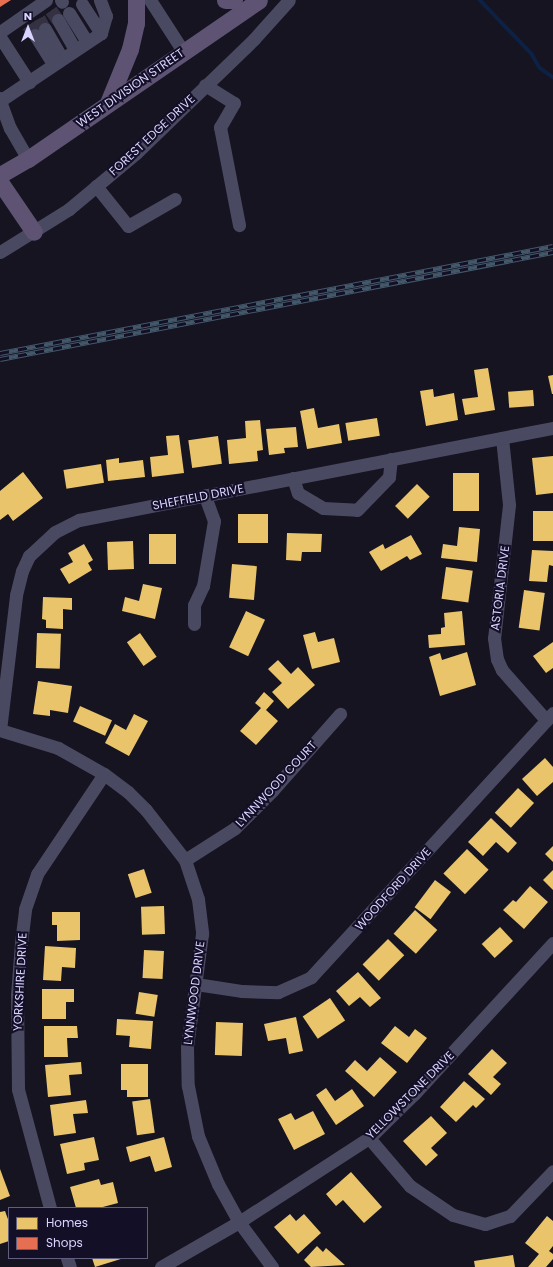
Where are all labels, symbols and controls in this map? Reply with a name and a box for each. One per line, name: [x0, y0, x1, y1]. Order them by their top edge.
north arrow: [8, 8, 48, 48]
text: N: [24, 8, 32, 24]
street label: WEST DIVISION STREET: [74, 45, 186, 131]
street label: FOREST EDGE DRIVE: [106, 92, 198, 178]
street label: SHEFFIELD DRIVE: [151, 481, 245, 513]
street label: ASTORIA DRIVE: [488, 545, 512, 631]
street label: LYNNWOOD COURT: [233, 738, 319, 830]
street label: WOODFORD DRIVE: [352, 845, 434, 933]
street label: YORKSHIRE DRIVE: [10, 932, 30, 1032]
street label: LYNNWOOD DRIVE: [180, 940, 208, 1046]
street label: YELLOWSTONE DRIVE: [363, 1048, 457, 1142]
legend: [8, 1207, 148, 1259]
text: Homes: [46, 1214, 88, 1231]
text: Shops: [46, 1234, 83, 1251]

